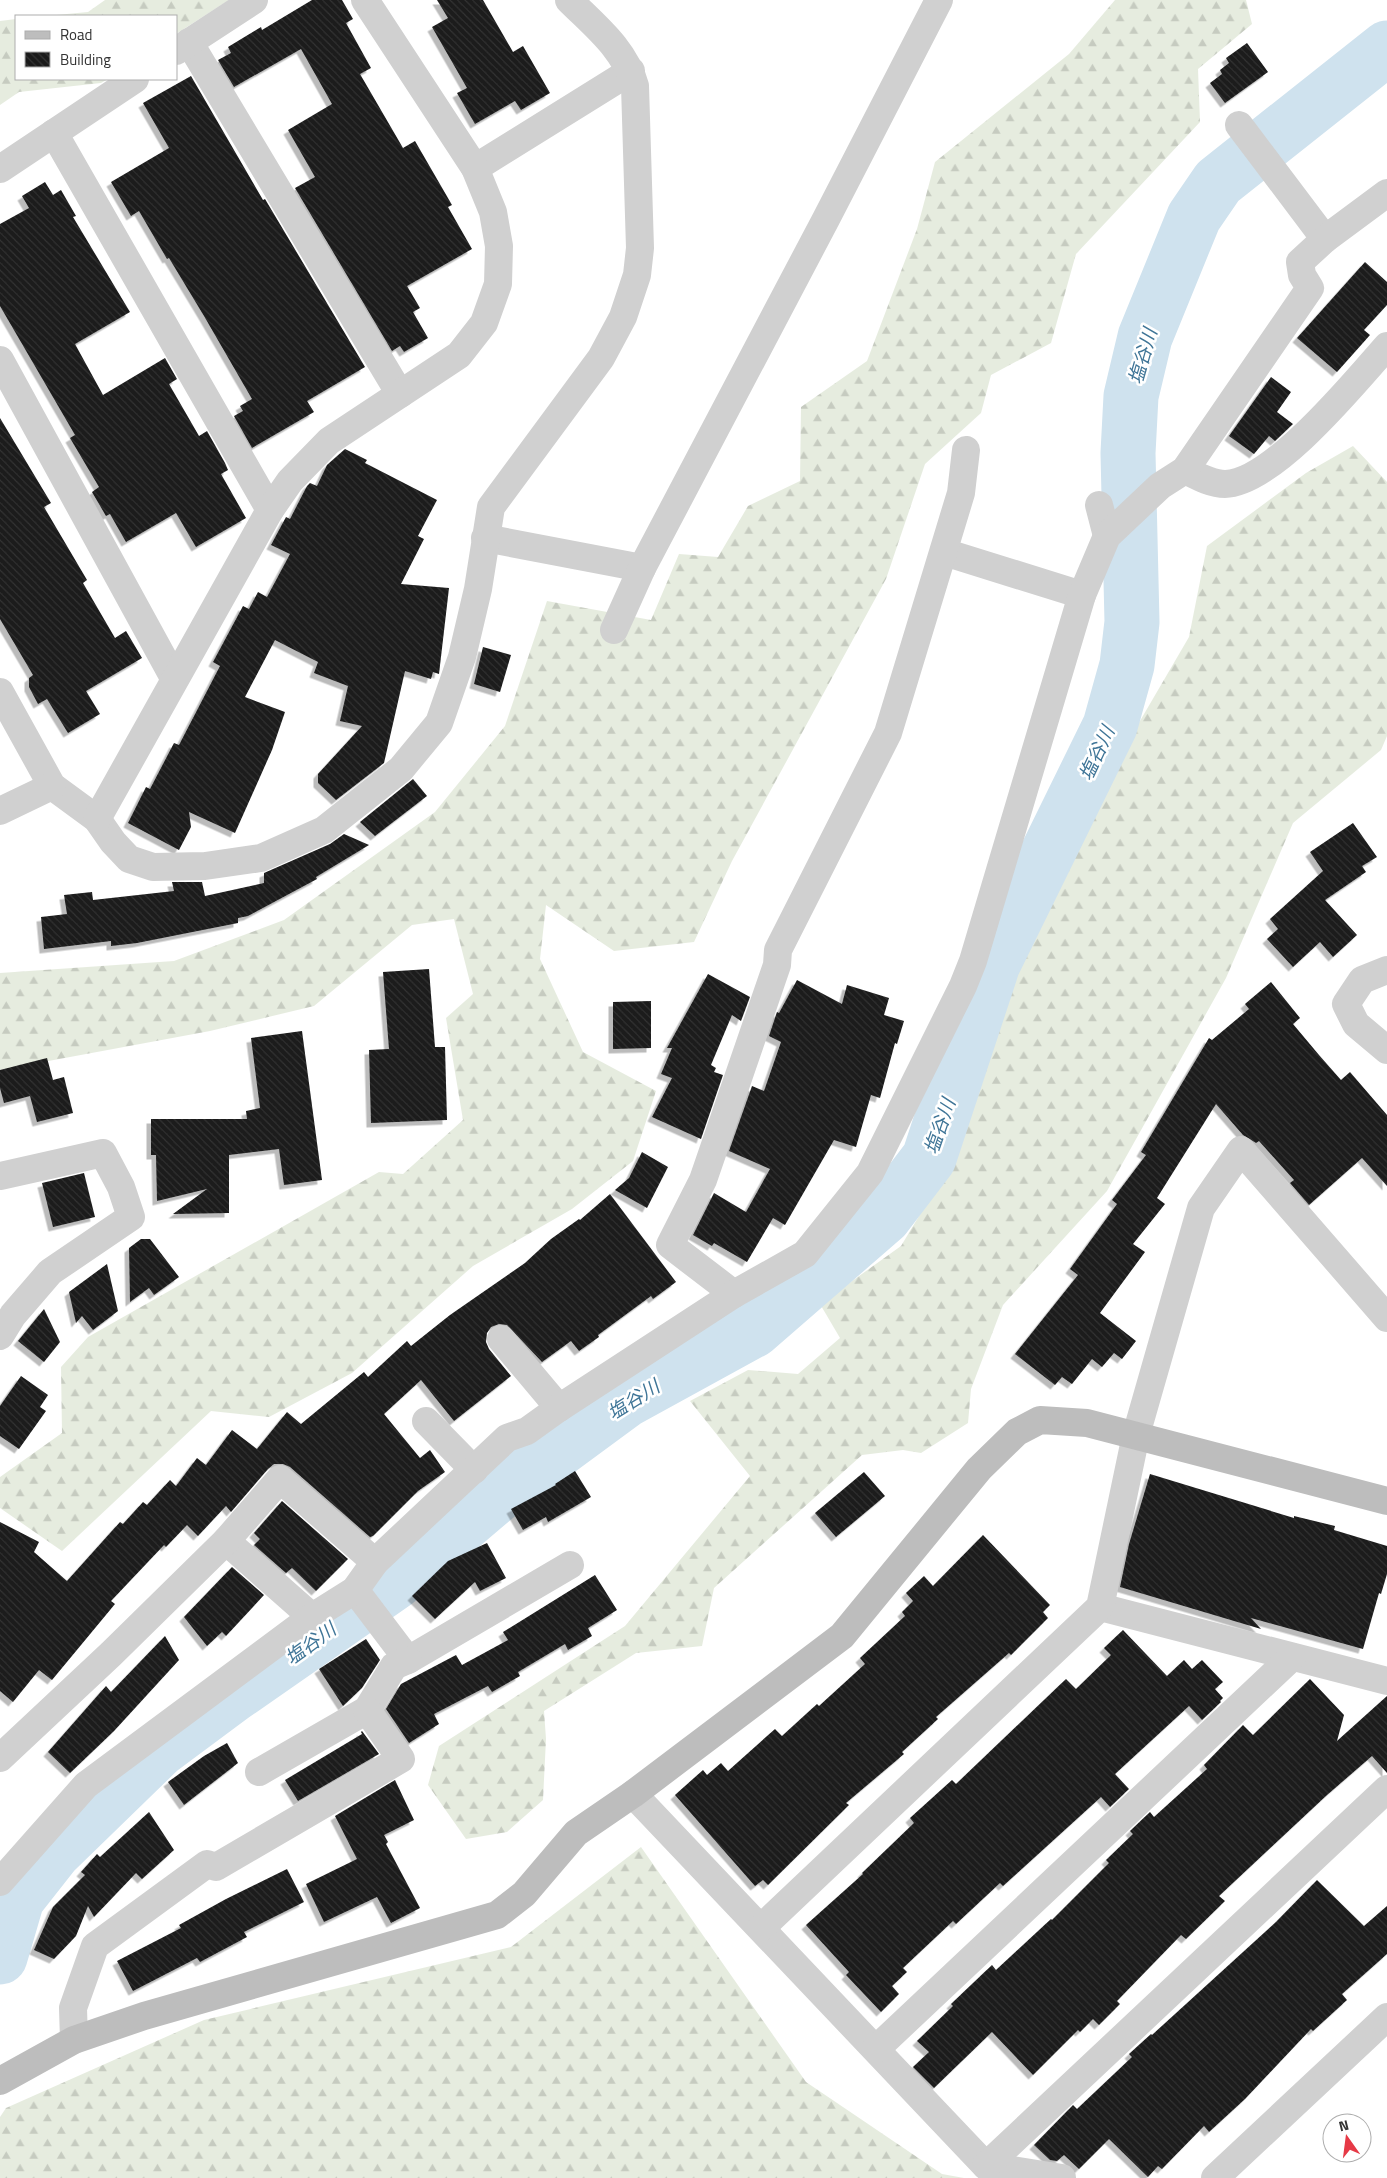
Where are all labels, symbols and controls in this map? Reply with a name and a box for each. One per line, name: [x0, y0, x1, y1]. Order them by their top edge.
legend: [15, 15, 178, 80]
text: Road: [60, 23, 92, 46]
text: Building: [60, 48, 111, 71]
water label: 塩谷川: [1120, 323, 1164, 387]
water label: 塩谷川: [1071, 719, 1122, 785]
water label: 塩谷川: [916, 1092, 963, 1158]
water label: 塩谷川: [601, 1371, 667, 1426]
water label: 塩谷川: [278, 1613, 343, 1671]
north arrow: [1322, 2113, 1372, 2163]
text: N: [1336, 2114, 1351, 2136]

